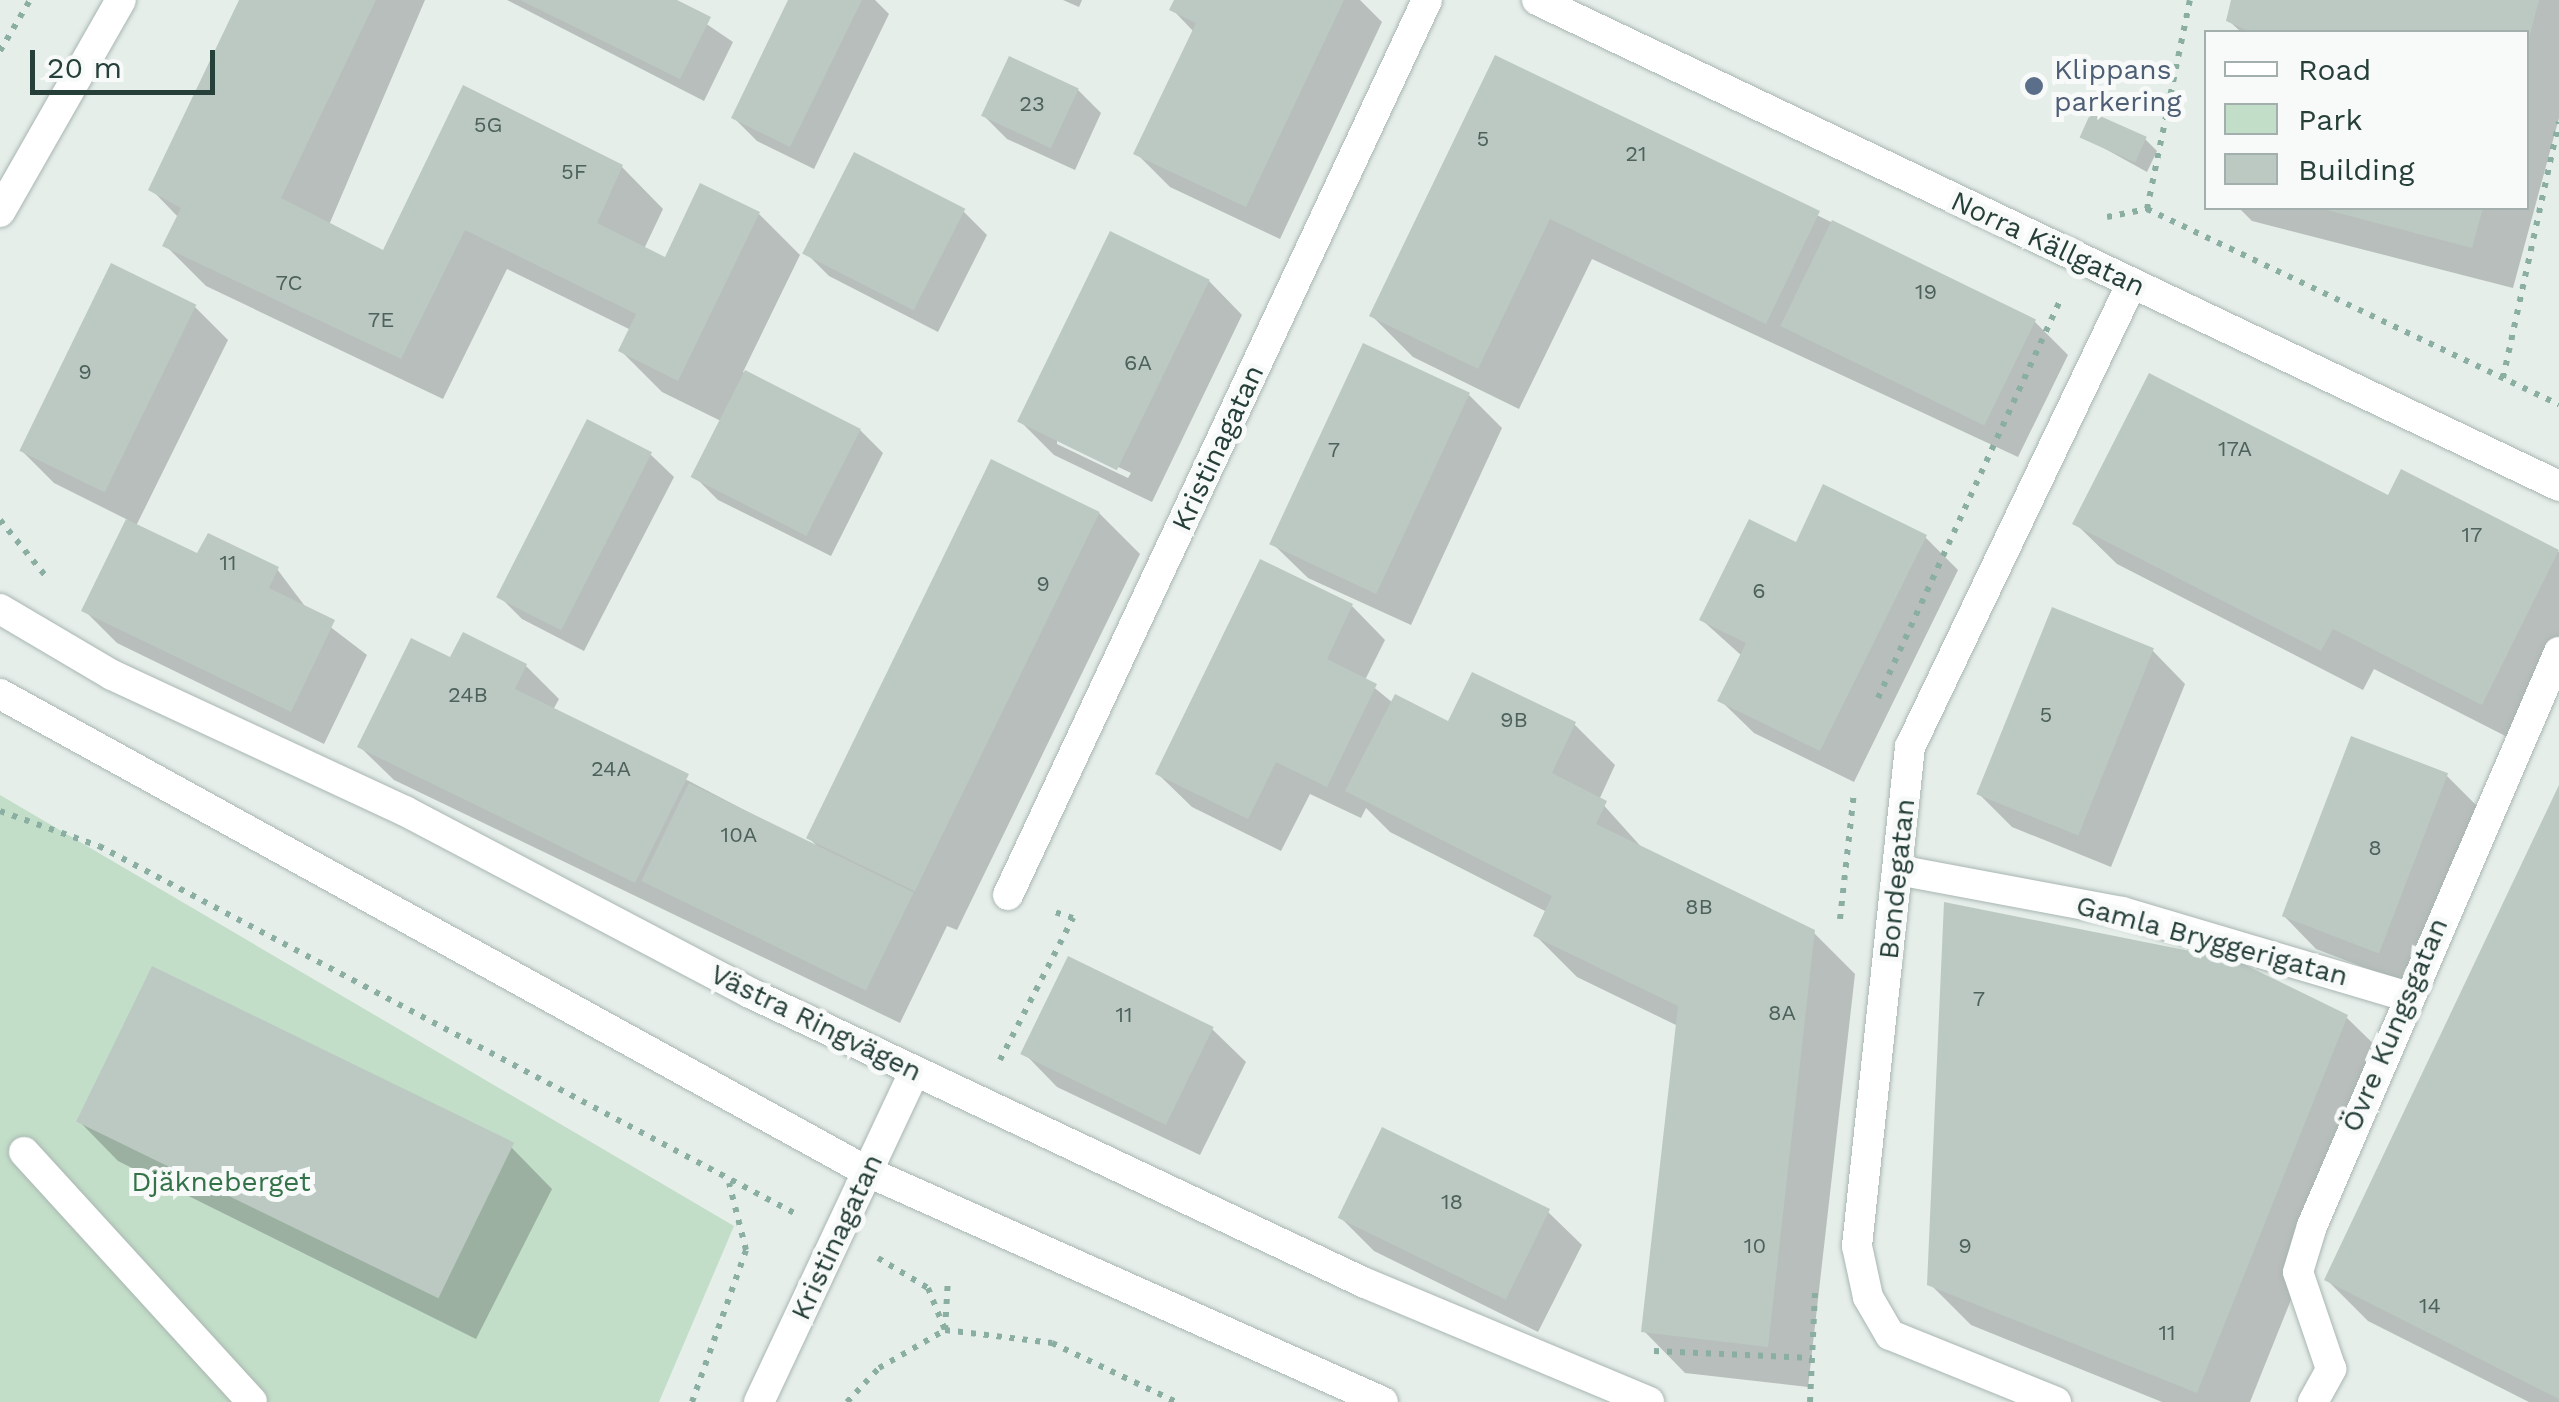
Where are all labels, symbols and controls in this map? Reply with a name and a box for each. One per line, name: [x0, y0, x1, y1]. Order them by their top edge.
scale bar: [35, 30, 220, 92]
legend: [2204, 30, 2529, 210]
text: 20 m: [47, 50, 122, 85]
text: Road: [2298, 52, 2371, 87]
place label: Klippans parkering: [2054, 53, 2181, 119]
marker: Klippans parkering: [2023, 75, 2045, 97]
house number: 23: [1019, 91, 1045, 117]
text: Park: [2298, 102, 2363, 137]
house number: 5G: [474, 112, 502, 138]
house number: 5: [1477, 126, 1489, 152]
house number: 21: [1625, 141, 1647, 167]
text: Building: [2298, 152, 2415, 187]
house number: 5F: [561, 159, 587, 185]
street label: Norra Källgatan: [1945, 184, 2151, 304]
house number: 7C: [275, 270, 303, 296]
house number: 19: [1915, 279, 1937, 305]
house number: 7E: [368, 307, 394, 333]
house number: 6A: [1124, 350, 1152, 376]
house number: 9: [78, 359, 92, 385]
street label: Kristinagatan: [1165, 360, 1271, 536]
house number: 17A: [2218, 436, 2252, 462]
house number: 7: [1328, 437, 1340, 463]
house number: 17: [2462, 522, 2482, 548]
house number: 11: [219, 550, 237, 576]
house number: 9: [1036, 571, 1050, 597]
house number: 6: [1752, 578, 1766, 604]
house number: 24B: [448, 682, 488, 708]
house number: 5: [2040, 702, 2052, 728]
house number: 9B: [1500, 707, 1528, 733]
house number: 24A: [591, 756, 631, 782]
street label: Bondegatan: [1872, 797, 1922, 961]
house number: 10A: [721, 822, 757, 848]
house number: 8: [2368, 835, 2382, 861]
street label: Gamla Bryggerigatan: [2072, 888, 2352, 994]
house number: 8B: [1685, 894, 1713, 920]
street label: Övre Kungsgatan: [2335, 913, 2455, 1137]
street label: Västra Ringvägen: [704, 957, 928, 1089]
house number: 7: [1973, 986, 1985, 1012]
house number: 8A: [1768, 1000, 1796, 1026]
house number: 11: [1115, 1002, 1133, 1028]
street label: Kristinagatan: [784, 1149, 890, 1325]
park label: Djäkneberget: [131, 1165, 311, 1199]
house number: 18: [1441, 1189, 1463, 1215]
house number: 10: [1744, 1233, 1766, 1259]
house number: 9: [1958, 1233, 1972, 1259]
house number: 14: [2419, 1293, 2441, 1319]
house number: 11: [2158, 1320, 2176, 1346]

